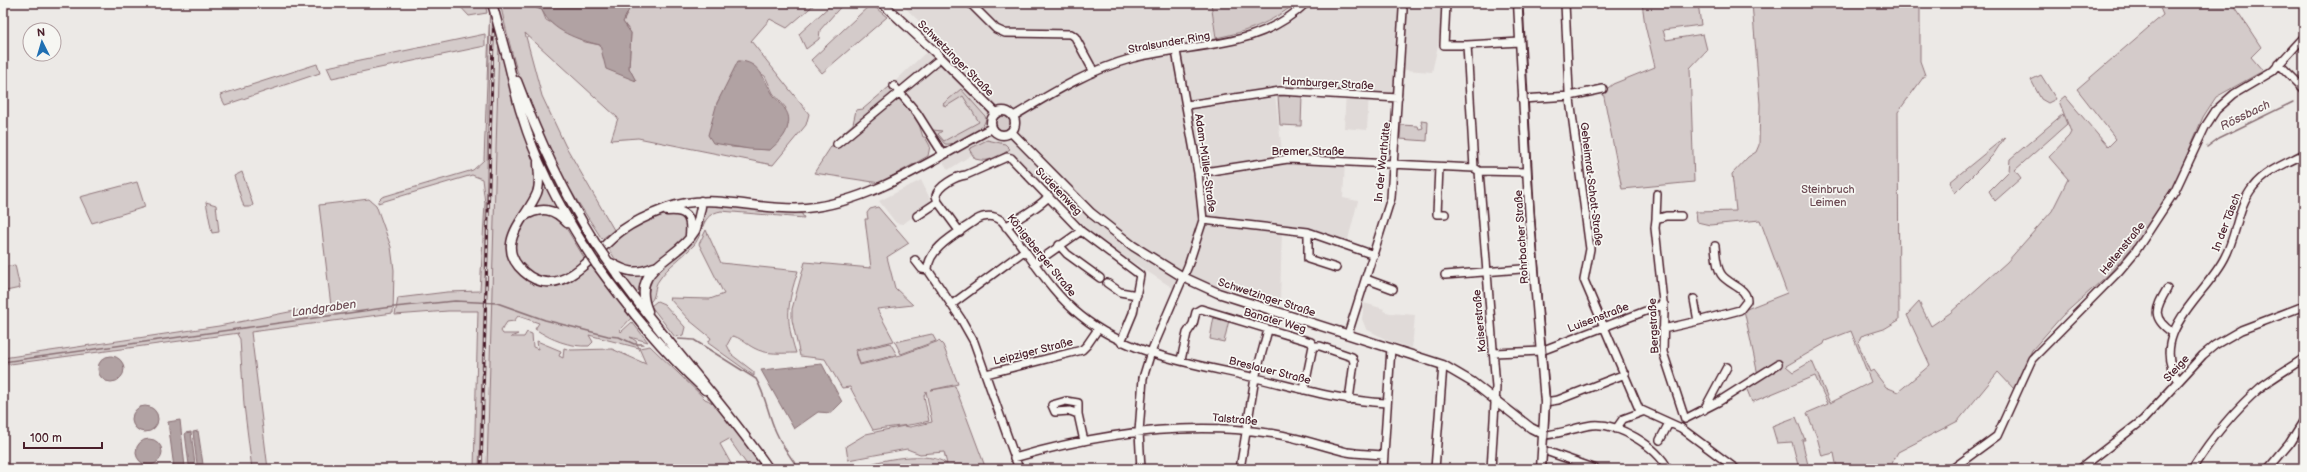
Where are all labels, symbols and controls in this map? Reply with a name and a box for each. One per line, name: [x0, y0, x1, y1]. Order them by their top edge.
street label: Schwetzinger Straße: [915, 18, 997, 99]
north arrow: [22, 22, 62, 62]
text: N: [36, 26, 46, 39]
street label: Stralsunder Ring: [1127, 29, 1211, 56]
street label: Hamburger Straße: [1282, 75, 1375, 92]
water label: Rössbach: [2218, 97, 2273, 134]
street label: Adam-Müller-Straße: [1192, 113, 1219, 214]
street label: In der Warthütte: [1372, 121, 1393, 203]
street label: Geheimrat-Schott-Straße: [1577, 121, 1606, 247]
street label: Bremer Straße: [1272, 145, 1345, 158]
street label: Sudetenweg: [1033, 165, 1085, 218]
park label: Steinbruch Leimen: [1801, 183, 1855, 209]
street label: Rohrbacher Straße: [1512, 189, 1531, 284]
street label: In der Täsch: [2209, 191, 2243, 253]
street label: Königsberger Straße: [1004, 211, 1079, 300]
street label: Heltenstraße: [2097, 219, 2148, 277]
street label: Schwetzinger Straße: [1216, 276, 1318, 320]
street label: Kaiserstraße: [1470, 288, 1489, 353]
water label: Landgraben: [291, 297, 358, 320]
street label: Bergstraße: [1646, 297, 1661, 354]
street label: Luisenstraße: [1566, 300, 1631, 335]
street label: Banater Weg: [1242, 305, 1308, 336]
street label: Leipziger Straße: [992, 335, 1075, 368]
street label: Steige: [2161, 352, 2192, 384]
street label: Breslauer Straße: [1228, 354, 1313, 387]
street label: Talstraße: [1212, 411, 1259, 428]
scale bar: [24, 424, 102, 450]
text: 100 m: [30, 431, 62, 446]

